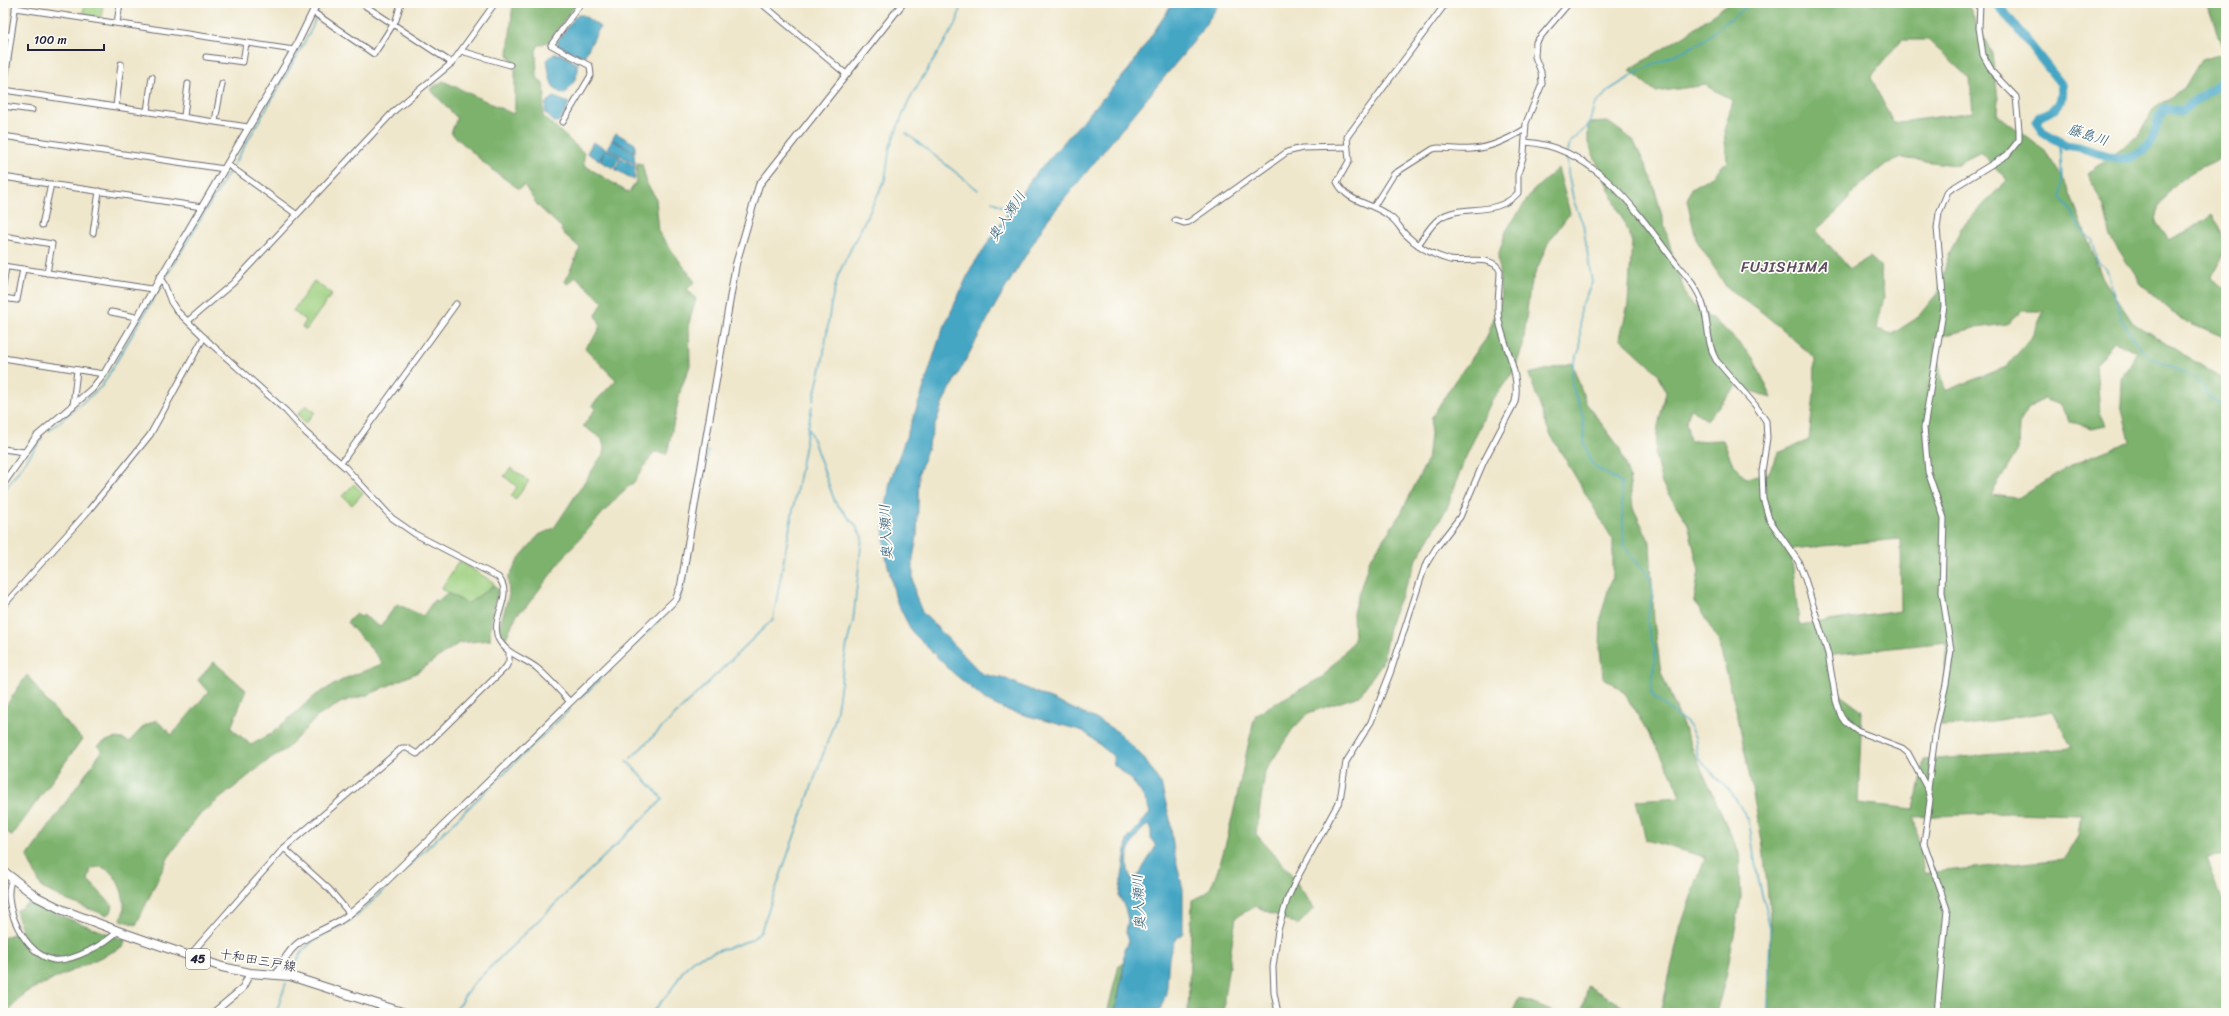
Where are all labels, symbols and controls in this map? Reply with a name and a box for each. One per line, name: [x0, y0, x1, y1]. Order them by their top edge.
scale bar: [28, 26, 104, 52]
text: 100 m: [34, 29, 67, 51]
water label: 藤島川: [2064, 117, 2112, 153]
water label: 奥入瀬川: [981, 186, 1033, 246]
district label: FUJISHIMA: [1741, 254, 1829, 280]
water label: 奥入瀬川: [872, 503, 900, 561]
water label: 奥入瀬川: [1125, 873, 1153, 931]
street label: 十和田三戸線: [218, 942, 299, 978]
road number: 45: [186, 949, 210, 969]

